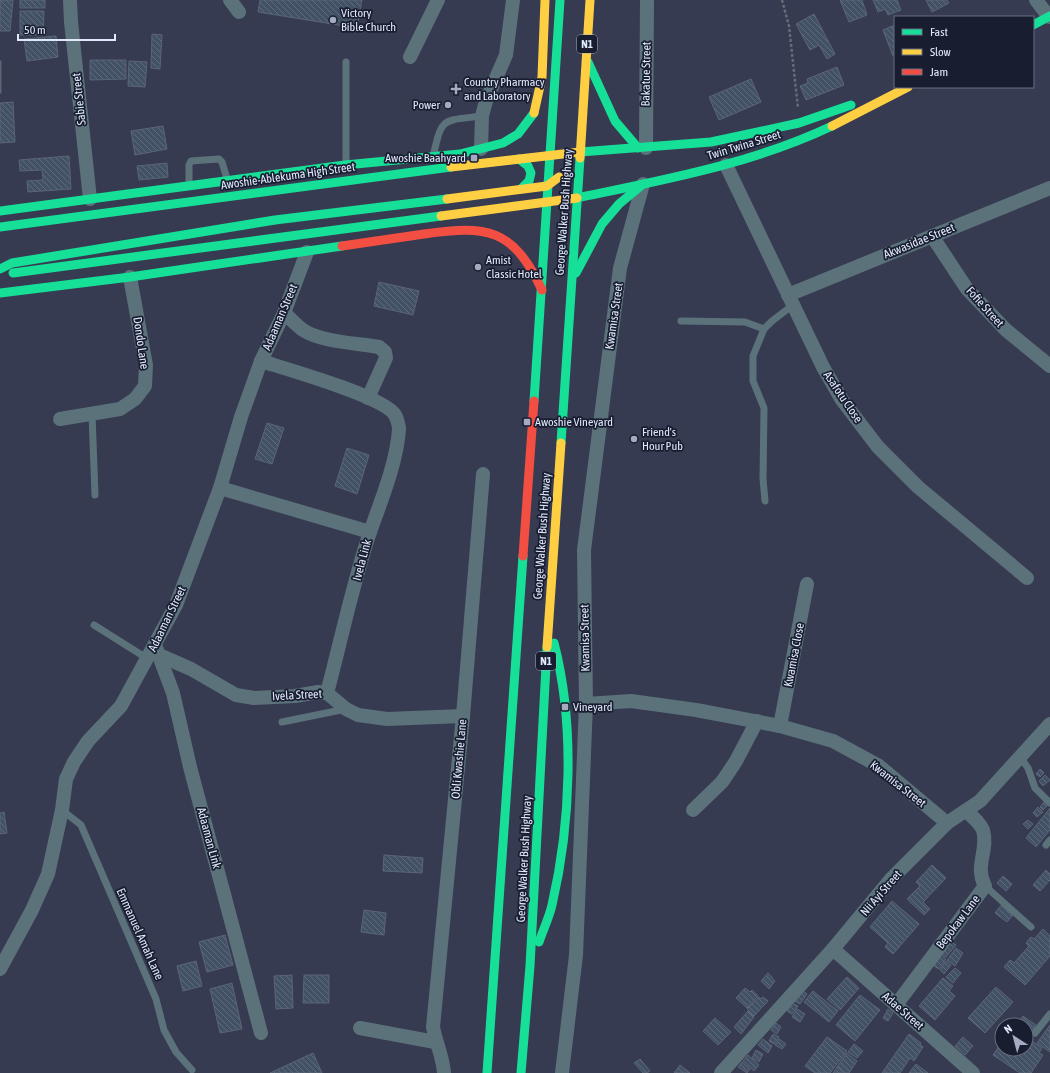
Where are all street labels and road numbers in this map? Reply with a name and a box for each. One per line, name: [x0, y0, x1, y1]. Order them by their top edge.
road number: N1: [577, 35, 597, 53]
street label: Bakatue Street: [638, 41, 654, 107]
street label: Sabie Street: [69, 72, 89, 126]
street label: Twin Twina Street: [705, 127, 783, 163]
street label: George Walker Bush Highway: [553, 148, 575, 276]
street label: Awoshie-Ablekuma High Street: [220, 160, 357, 192]
street label: Akwasidae Street: [881, 220, 957, 262]
street label: Adaaman Street: [260, 281, 300, 352]
street label: Kwamisa Street: [602, 281, 626, 350]
street label: Fofie Street: [963, 284, 1007, 331]
street label: Dondo Lane: [130, 316, 152, 370]
street label: Asafotu Close: [821, 368, 865, 426]
street label: George Walker Bush Highway: [531, 472, 553, 600]
street label: Ivela Link: [350, 537, 374, 582]
street label: Adaaman Street: [145, 584, 189, 654]
street label: Kwamisa Street: [577, 604, 593, 672]
street label: Kwamisa Close: [781, 622, 807, 688]
road number: N1: [536, 652, 556, 670]
street label: Ivela Street: [272, 687, 323, 703]
street label: Obli Kwashie Lane: [449, 719, 469, 799]
street label: Kwamisa Street: [867, 758, 929, 811]
street label: George Walker Bush Highway: [514, 795, 534, 923]
street label: Adaaman Link: [194, 806, 224, 871]
street label: Nii Ayi Street: [857, 867, 905, 919]
street label: Emmanuel Amah Lane: [113, 886, 167, 982]
street label: Bepokaw Lane: [933, 892, 983, 952]
street label: Adae Street: [879, 989, 927, 1033]

